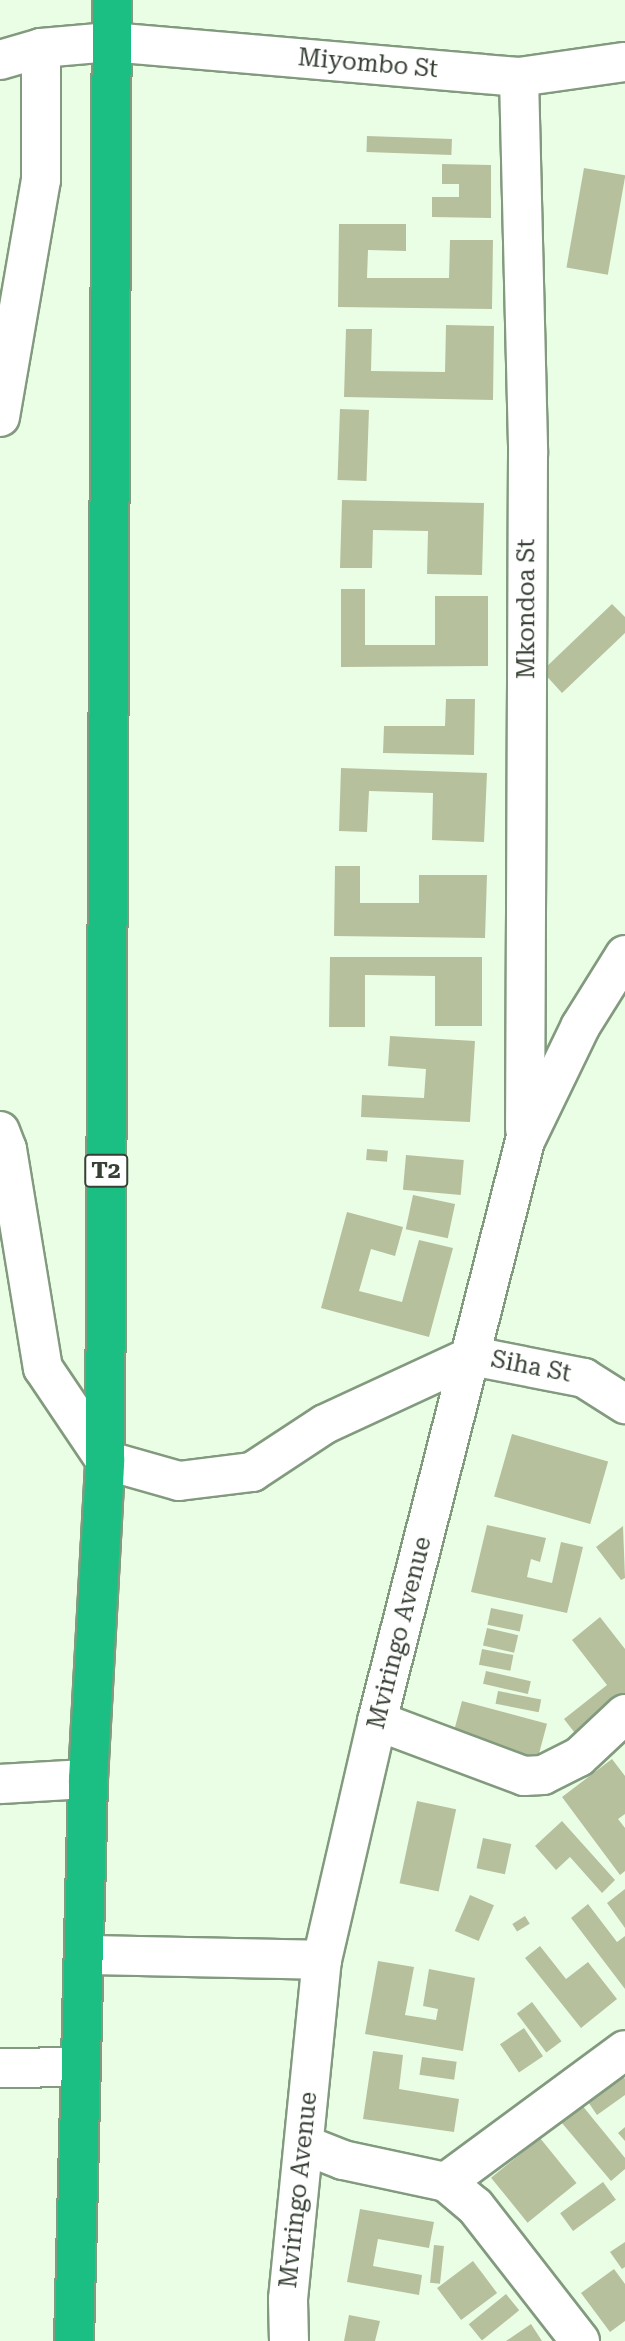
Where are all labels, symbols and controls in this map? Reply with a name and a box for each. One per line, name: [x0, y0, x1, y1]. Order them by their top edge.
street label: Miyombo St: [297, 44, 439, 84]
street label: Mkondoa St: [513, 539, 541, 679]
road number: T2: [83, 1152, 129, 1190]
street label: Siha St: [489, 1345, 573, 1389]
street label: Mviringo Avenue: [362, 1534, 438, 1732]
street label: Mviringo Avenue: [274, 2090, 324, 2290]

